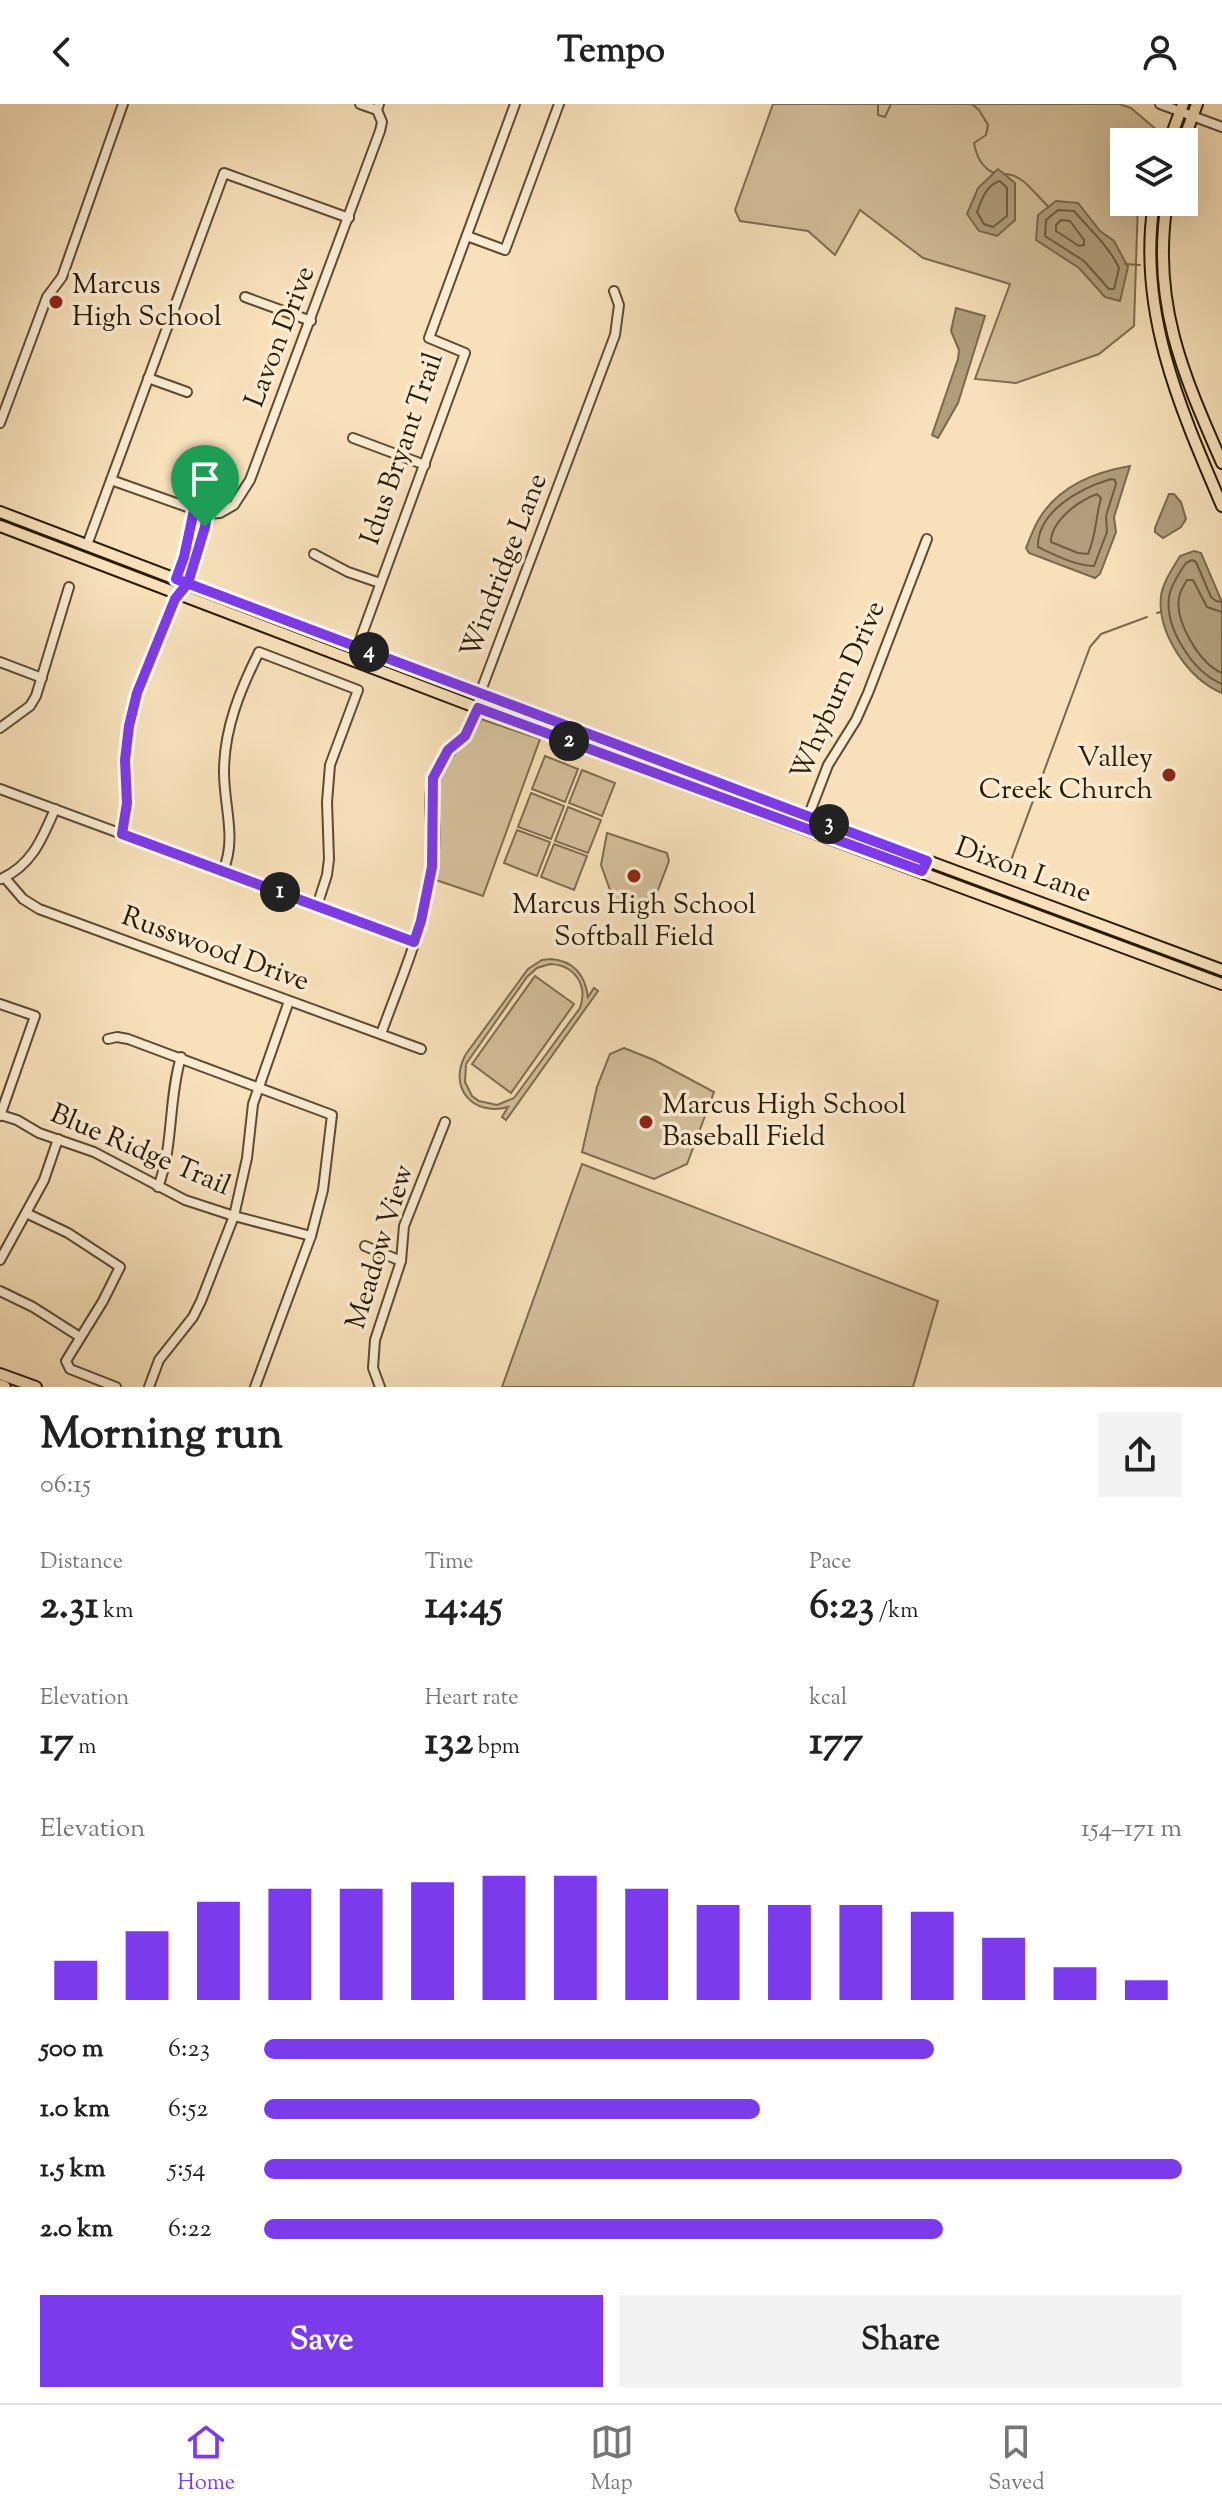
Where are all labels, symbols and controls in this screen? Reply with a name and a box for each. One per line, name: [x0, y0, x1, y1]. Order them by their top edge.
text: Tempo: [557, 26, 665, 78]
icon: back: [40, 30, 84, 74]
icon: person: [1138, 30, 1182, 74]
map controls: [1110, 128, 1198, 216]
button: layers: [1110, 128, 1198, 216]
street label: Lavon Drive: [236, 261, 326, 413]
place label: Marcus High School: [72, 266, 222, 338]
marker: Marcus High School: [47, 293, 65, 311]
street label: Idus Bryant Trail: [351, 347, 455, 551]
pin: [171, 445, 239, 527]
icon: arrive: [183, 457, 227, 501]
street label: Windridge Lane: [451, 468, 559, 664]
street label: Whyburn Drive: [782, 595, 896, 787]
pin: 4: [349, 632, 389, 672]
text: 4: [363, 636, 375, 668]
pin: 2: [549, 721, 589, 761]
text: 2: [564, 725, 574, 757]
place label: Valley Creek Church: [979, 739, 1153, 811]
marker: Valley Creek Church: [1160, 766, 1178, 784]
pin: 3: [809, 804, 849, 844]
text: 3: [825, 808, 833, 840]
street label: Dixon Lane: [949, 828, 1097, 914]
marker: Marcus High School Softball Field: [625, 867, 643, 885]
pin: 1: [260, 872, 300, 912]
text: 1: [276, 876, 284, 908]
place label: Marcus High School Softball Field: [512, 886, 756, 958]
street label: Russwood Drive: [115, 897, 315, 1003]
place label: Marcus High School Baseball Field: [662, 1086, 906, 1158]
street label: Blue Ridge Trail: [44, 1095, 237, 1207]
marker: Marcus High School Baseball Field: [637, 1113, 655, 1131]
street label: Meadow View: [337, 1160, 425, 1334]
text: Morning run: [40, 1405, 283, 1468]
button: share: [1098, 1413, 1182, 1497]
text: 06:15: [40, 1467, 91, 1504]
text: Distance: [40, 1547, 123, 1579]
text: Time: [425, 1547, 474, 1579]
text: Pace: [809, 1547, 851, 1579]
text: 2.31: [40, 1579, 99, 1636]
text: 14:45: [425, 1579, 503, 1636]
text: 6:23: [809, 1579, 874, 1636]
text: km: [99, 1596, 133, 1628]
text: /km: [874, 1596, 919, 1628]
text: Elevation: [40, 1683, 129, 1715]
text: Heart rate: [425, 1683, 519, 1715]
text: kcal: [809, 1683, 847, 1715]
text: 17: [40, 1715, 74, 1772]
text: 132: [425, 1715, 473, 1772]
text: 177: [809, 1715, 863, 1772]
text: m: [74, 1732, 97, 1764]
text: bpm: [473, 1732, 520, 1764]
text: Elevation: [40, 1811, 145, 1848]
text: 154–171 m: [1081, 1811, 1182, 1848]
text: 500 m: [40, 2031, 103, 2068]
text: 6:23: [168, 2031, 210, 2068]
text: 1.0 km: [40, 2091, 110, 2128]
text: 6:52: [168, 2091, 208, 2128]
text: 1.5 km: [40, 2151, 106, 2188]
text: 5:54: [168, 2151, 206, 2188]
text: 2.0 km: [40, 2211, 113, 2248]
text: 6:22: [168, 2211, 212, 2248]
button: Save: [40, 2295, 603, 2387]
button: Share: [619, 2295, 1182, 2387]
tab: Home: [177, 2420, 235, 2500]
tab: Map: [590, 2420, 634, 2500]
tab: Saved: [988, 2420, 1045, 2500]

